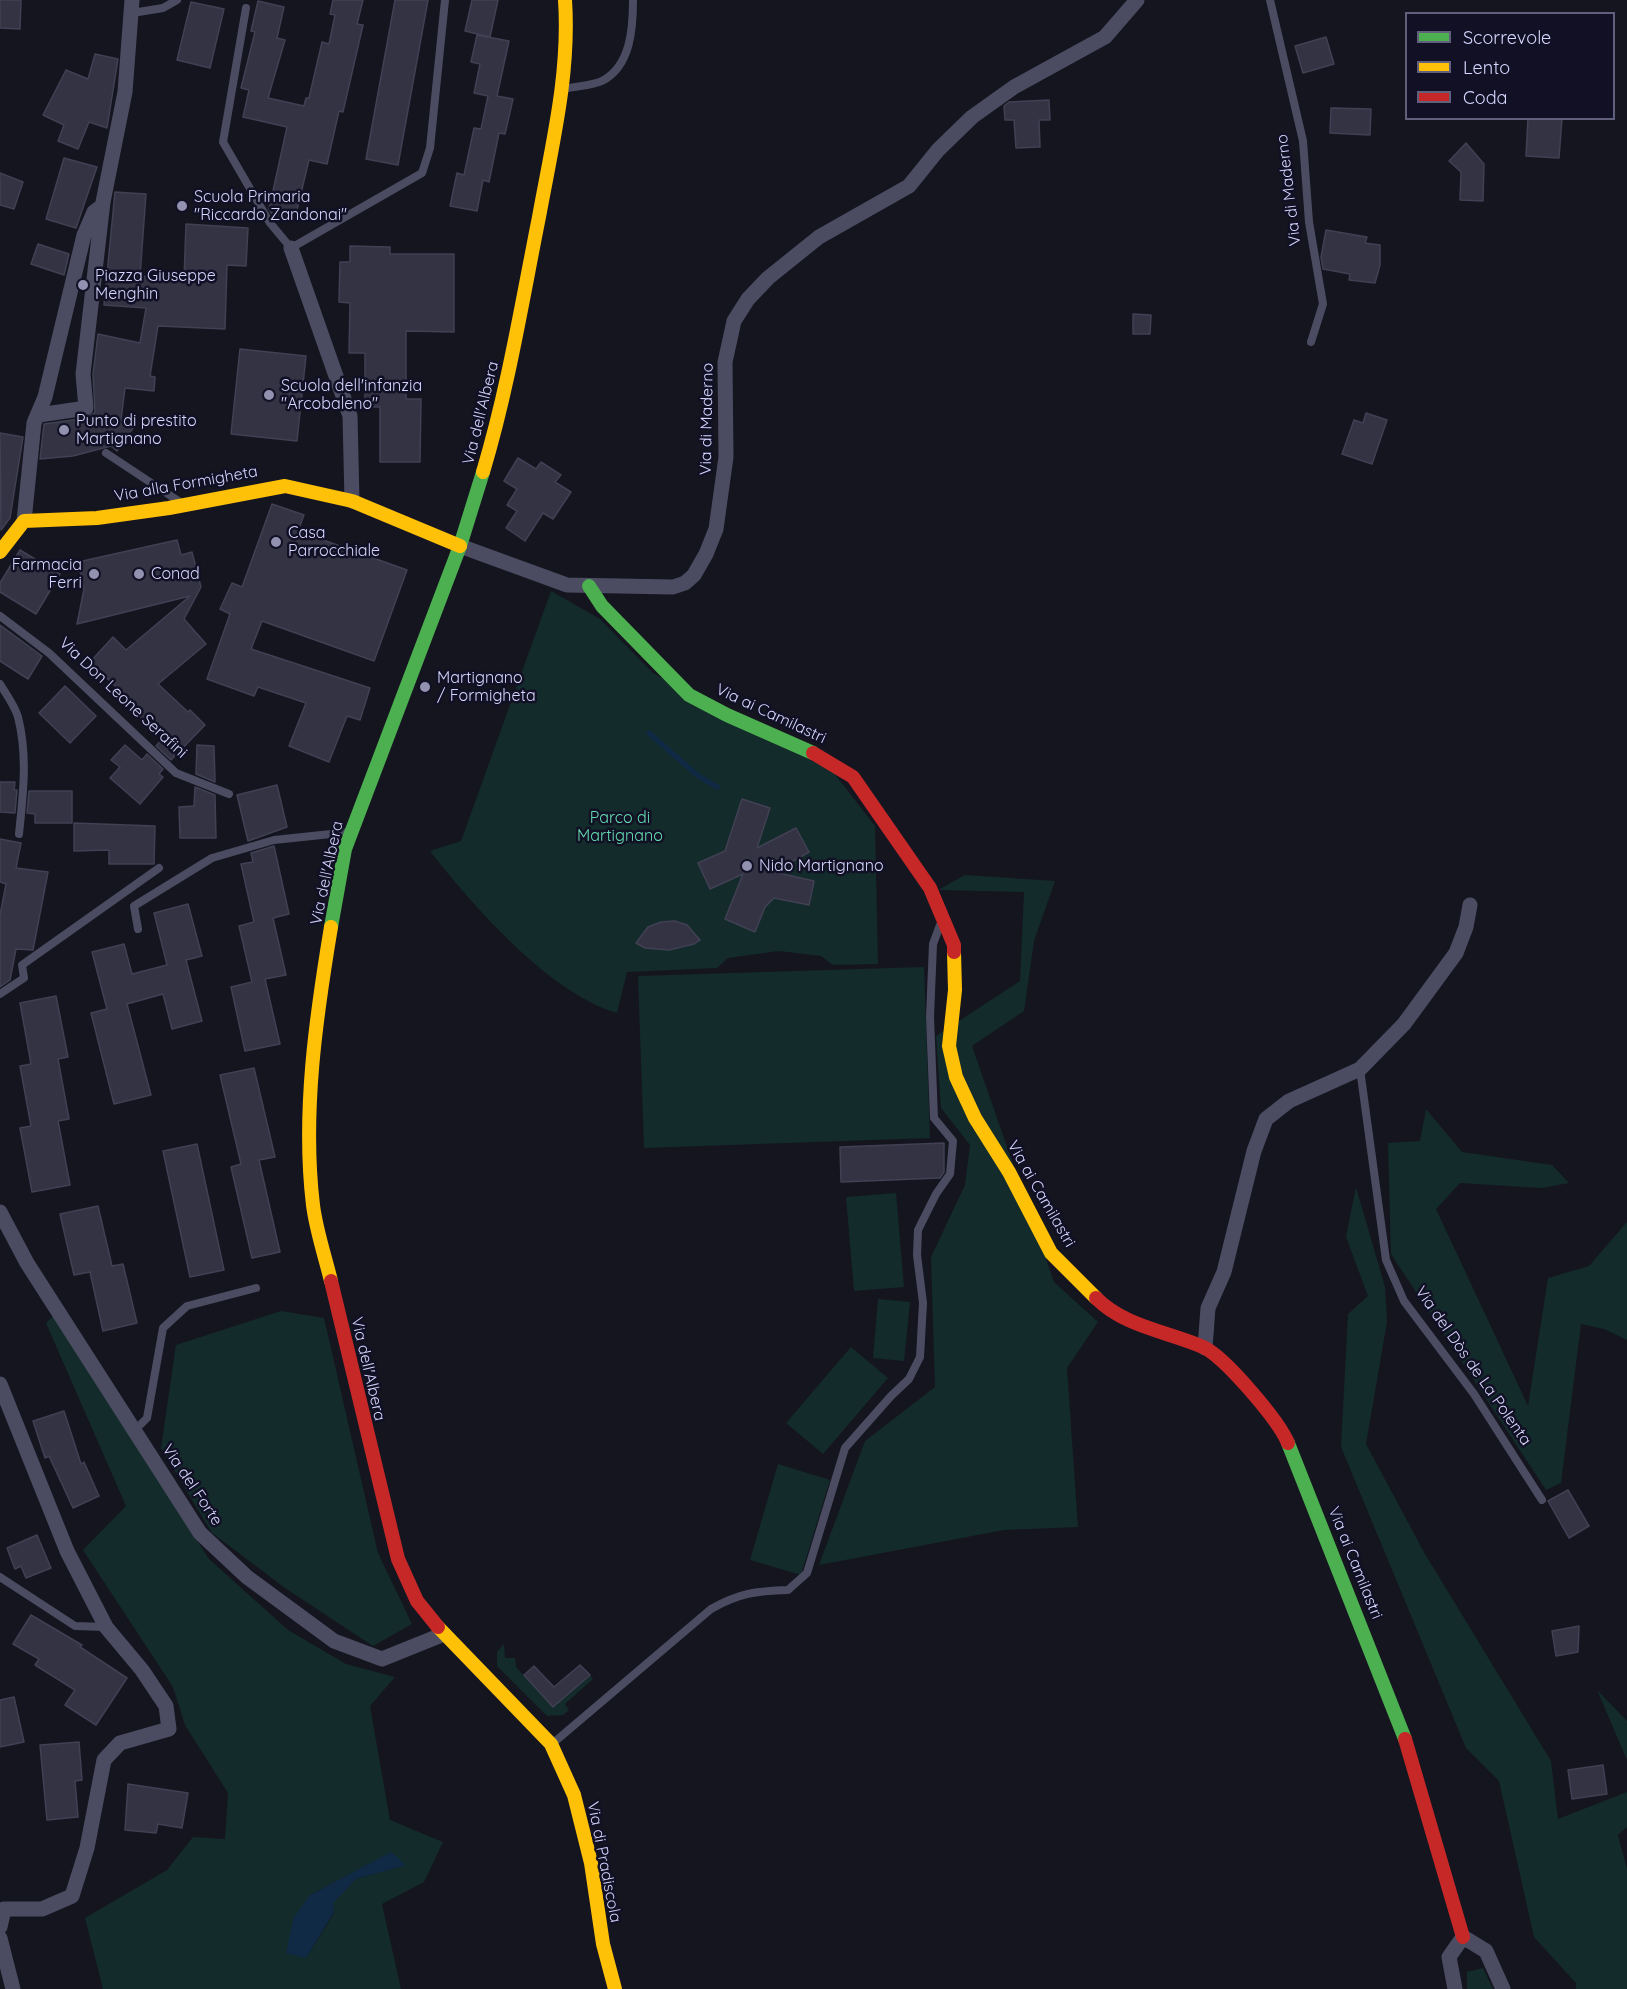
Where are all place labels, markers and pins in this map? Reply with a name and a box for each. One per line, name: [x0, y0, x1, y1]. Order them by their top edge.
place label: Scuola Primaria "Riccardo Zandonai": [194, 187, 347, 225]
marker: Scuola Primaria "Riccardo Zandonai": [175, 199, 189, 213]
place label: Piazza Giuseppe Menghin: [95, 266, 216, 304]
marker: Piazza Giuseppe Menghin: [76, 278, 90, 292]
place label: Scuola dell'infanzia "Arcobaleno": [281, 376, 422, 414]
marker: Scuola dell'infanzia "Arcobaleno": [262, 388, 276, 402]
place label: Punto di prestito Martignano: [76, 411, 197, 449]
marker: Punto di prestito Martignano: [57, 423, 71, 437]
place label: Casa Parrocchiale: [288, 523, 380, 561]
marker: Casa Parrocchiale: [269, 535, 283, 549]
place label: Farmacia Ferri: [12, 555, 82, 593]
place label: Conad: [151, 564, 200, 584]
marker: Farmacia Ferri: [87, 567, 101, 581]
marker: Conad: [132, 567, 146, 581]
place label: Martignano / Formigheta: [437, 668, 536, 706]
marker: Martignano / Formigheta: [418, 680, 432, 694]
place label: Nido Martignano: [759, 856, 884, 876]
marker: Nido Martignano: [740, 859, 754, 873]

